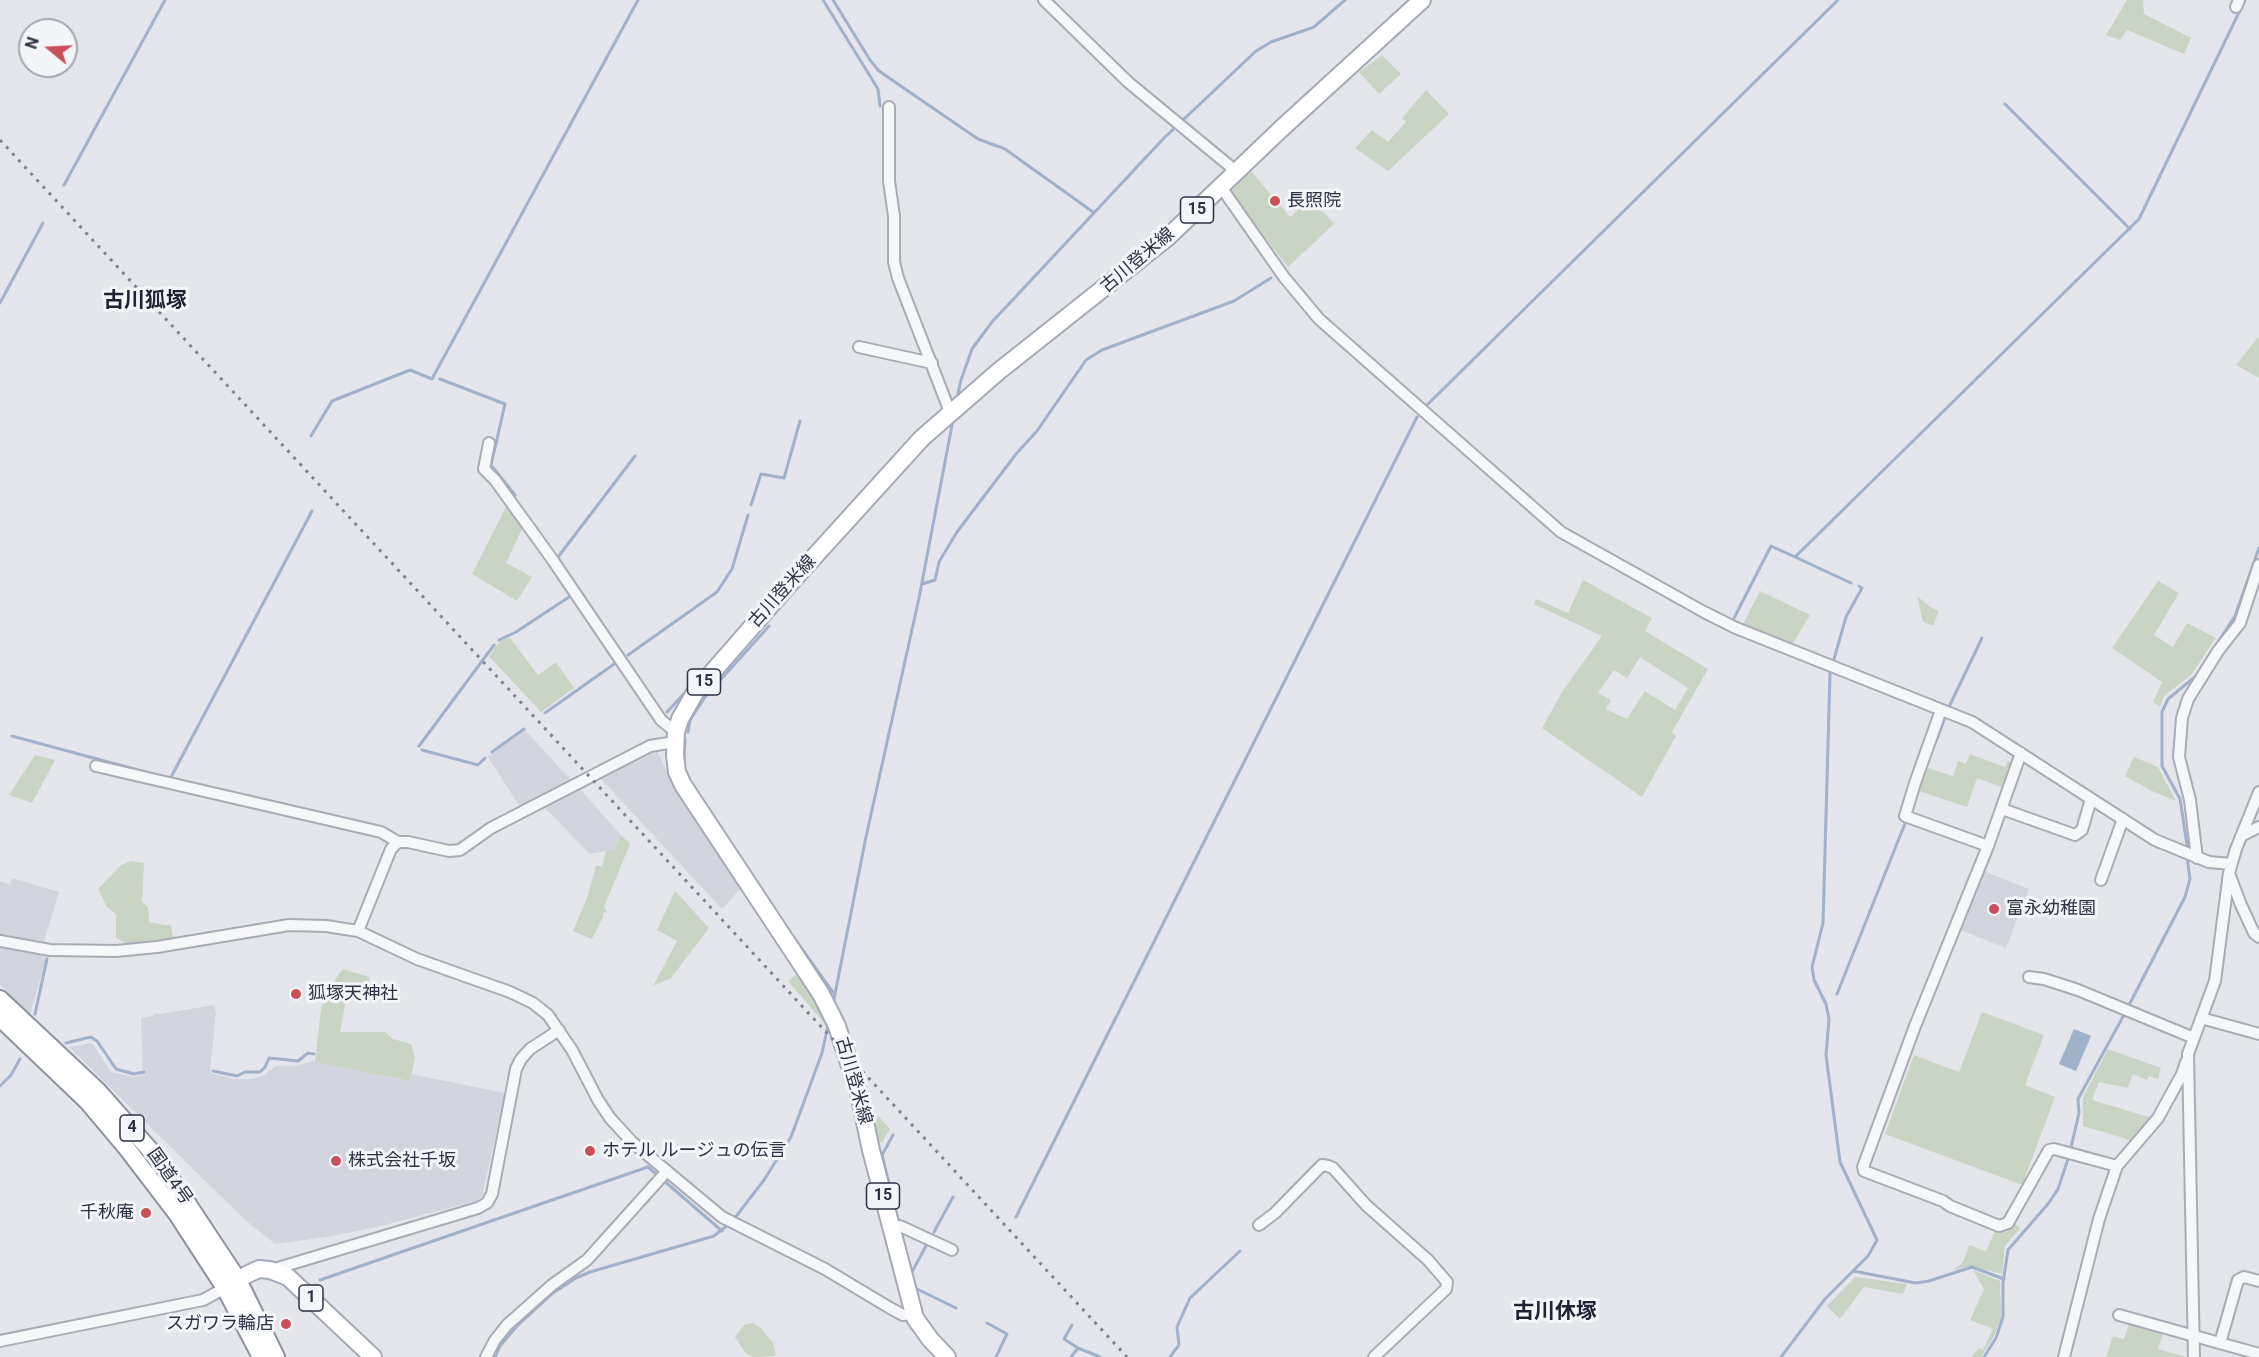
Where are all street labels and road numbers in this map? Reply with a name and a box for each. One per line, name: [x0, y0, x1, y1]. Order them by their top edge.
road number: 15: [1180, 197, 1214, 223]
street label: 古川登米線: [1097, 224, 1179, 298]
street label: 古川登米線: [745, 551, 821, 633]
road number: 15: [688, 669, 720, 695]
street label: 古川登米線: [830, 1035, 876, 1127]
road number: 4: [120, 1115, 144, 1141]
street label: 国道4号: [142, 1145, 196, 1209]
road number: 15: [866, 1183, 900, 1209]
road number: 1: [299, 1285, 323, 1311]

